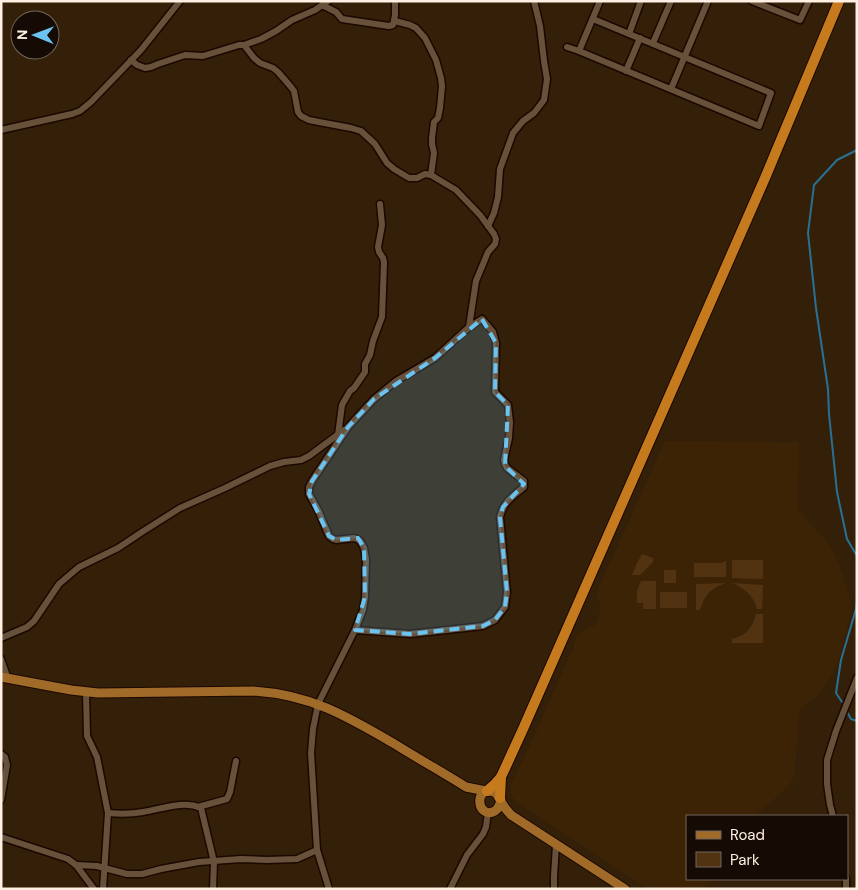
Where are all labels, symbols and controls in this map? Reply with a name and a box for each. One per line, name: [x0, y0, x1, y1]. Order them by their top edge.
north arrow: [10, 10, 60, 60]
text: N: [13, 30, 31, 40]
legend: [686, 815, 848, 880]
text: Road: [730, 825, 765, 845]
text: Park: [730, 850, 760, 870]

